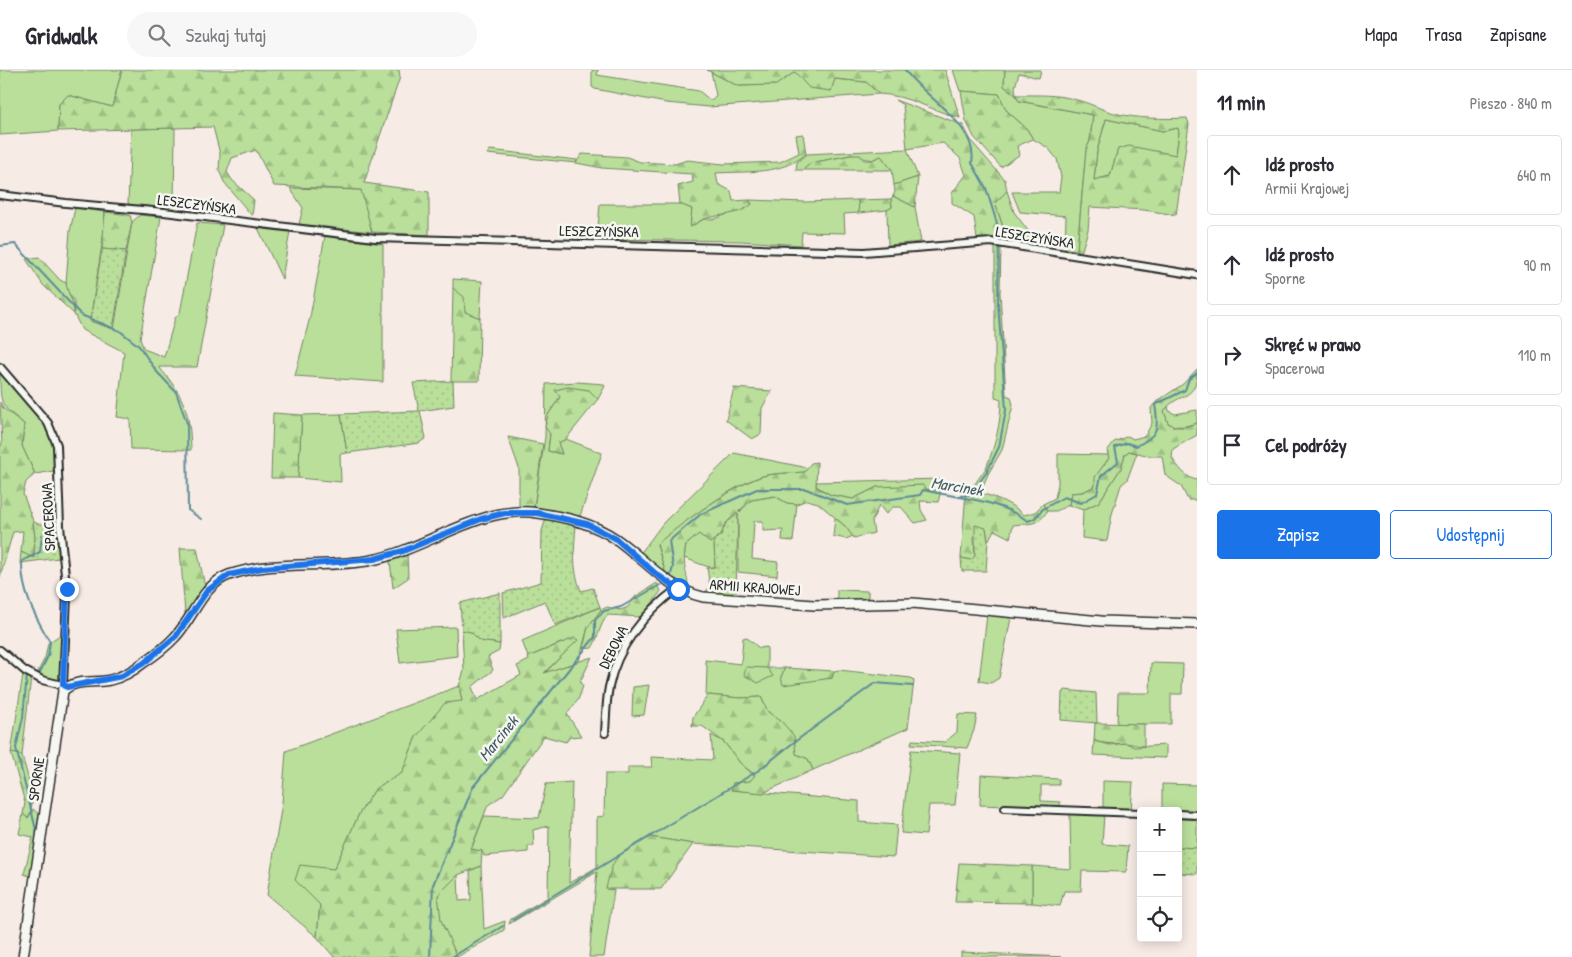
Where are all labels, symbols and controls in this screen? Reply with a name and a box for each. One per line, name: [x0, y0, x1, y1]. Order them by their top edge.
search box: [127, 12, 477, 57]
text: Gridwalk: [25, 19, 97, 51]
icon: search: [145, 21, 173, 49]
text: Szukaj tutaj: [185, 22, 267, 48]
text: Mapa: [1365, 22, 1397, 47]
text: Trasa: [1425, 22, 1462, 47]
text: Zapisane: [1490, 22, 1547, 47]
text: 11 min: [1217, 88, 1266, 117]
text: Pieszo · 840 m: [1470, 92, 1552, 114]
text: Idź prosto: [1265, 151, 1334, 177]
icon: ahead: [1218, 161, 1246, 189]
text: 640 m: [1517, 164, 1551, 186]
text: Armii Krajowej: [1265, 177, 1349, 199]
street label: LESZCZYŃSKA: [156, 189, 238, 219]
street label: LESZCZYŃSKA: [559, 220, 639, 242]
street label: LESZCZYŃSKA: [994, 220, 1076, 254]
text: Idź prosto: [1265, 241, 1334, 267]
icon: ahead: [1218, 251, 1246, 279]
text: 90 m: [1523, 254, 1551, 276]
text: Sporne: [1265, 267, 1305, 289]
text: Skręć w prawo: [1265, 331, 1361, 357]
icon: right: [1218, 341, 1246, 369]
text: 110 m: [1518, 344, 1551, 366]
text: Spacerowa: [1265, 357, 1324, 379]
icon: arrive: [1218, 431, 1246, 459]
text: Cel podróży: [1265, 432, 1347, 458]
water label: Marcinek: [930, 471, 986, 501]
street label: SPACEROWA: [36, 482, 60, 551]
button: Zapisz: [1217, 510, 1380, 559]
button: Udostępnij: [1390, 510, 1552, 559]
street label: ARMII KRAJOWEJ: [709, 573, 801, 601]
route end: [56, 578, 79, 601]
route start: [667, 578, 690, 601]
street label: DĘBOWA: [593, 621, 633, 672]
water label: Marcinek: [473, 710, 524, 765]
street label: SPORNE: [23, 755, 50, 802]
map controls: [1137, 807, 1182, 942]
button: +: [1137, 807, 1182, 852]
button: −: [1137, 852, 1182, 897]
button: locate: [1137, 897, 1182, 942]

